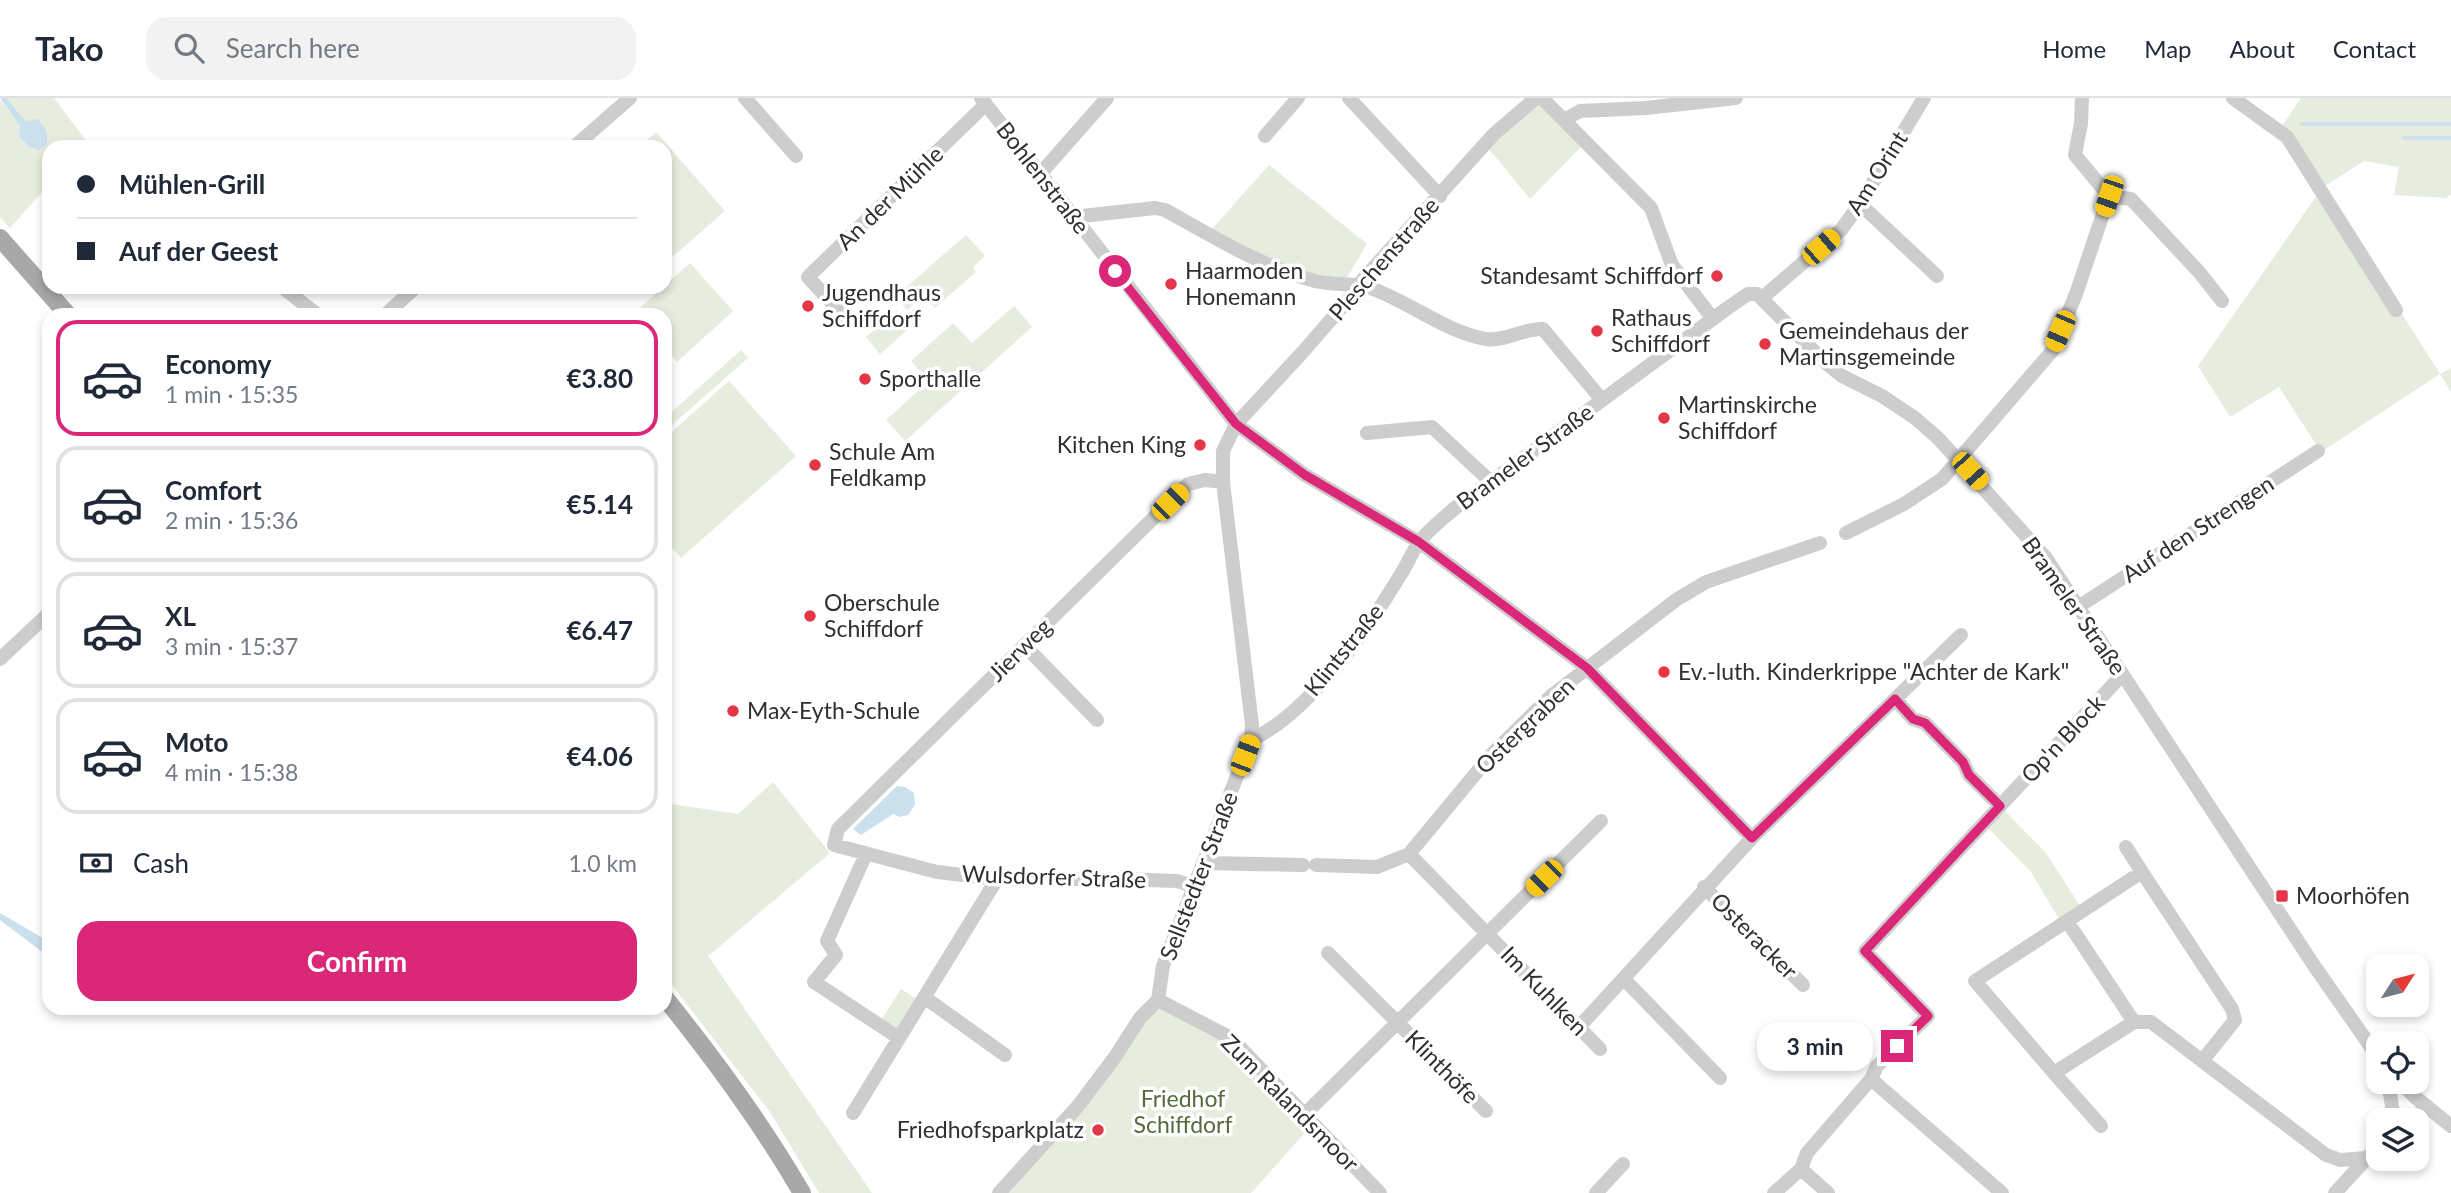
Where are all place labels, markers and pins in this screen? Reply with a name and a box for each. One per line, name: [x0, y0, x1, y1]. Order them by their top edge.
place label: Haarmoden Honemann: [1185, 256, 1303, 310]
place label: Standesamt Schiffdorf: [1480, 261, 1703, 289]
marker: Standesamt Schiffdorf: [1709, 268, 1725, 284]
marker: Haarmoden Honemann: [1163, 276, 1179, 292]
place label: Jugendhaus Schiffdorf: [822, 278, 941, 332]
marker: Jugendhaus Schiffdorf: [800, 298, 816, 314]
place label: Rathaus Schiffdorf: [1611, 303, 1710, 357]
place label: Gemeindehaus der Martinsgemeinde: [1779, 316, 1969, 370]
marker: Rathaus Schiffdorf: [1589, 323, 1605, 339]
marker: Gemeindehaus der Martinsgemeinde: [1757, 336, 1773, 352]
place label: Sporthalle: [879, 364, 981, 392]
marker: Sporthalle: [857, 371, 873, 387]
place label: Martinskirche Schiffdorf: [1678, 390, 1817, 444]
marker: Martinskirche Schiffdorf: [1656, 410, 1672, 426]
place label: Kitchen King: [1057, 430, 1186, 458]
place label: Schule Am Feldkamp: [829, 437, 935, 491]
marker: Kitchen King: [1192, 437, 1208, 453]
marker: Schule Am Feldkamp: [807, 457, 823, 473]
place label: Oberschule Schiffdorf: [824, 588, 940, 642]
marker: Oberschule Schiffdorf: [802, 608, 818, 624]
place label: Ev.-luth. Kinderkrippe "Achter de Kark": [1678, 657, 2069, 685]
marker: Ev.-luth. Kinderkrippe "Achter de Kark": [1656, 664, 1672, 680]
place label: Max-Eyth-Schule: [747, 696, 920, 724]
marker: Max-Eyth-Schule: [725, 703, 741, 719]
place label: Moorhöfen: [2296, 881, 2410, 909]
marker: Moorhöfen: [2274, 888, 2290, 904]
place label: Friedhofsparkplatz: [897, 1115, 1084, 1143]
marker: Friedhofsparkplatz: [1090, 1122, 1106, 1138]

